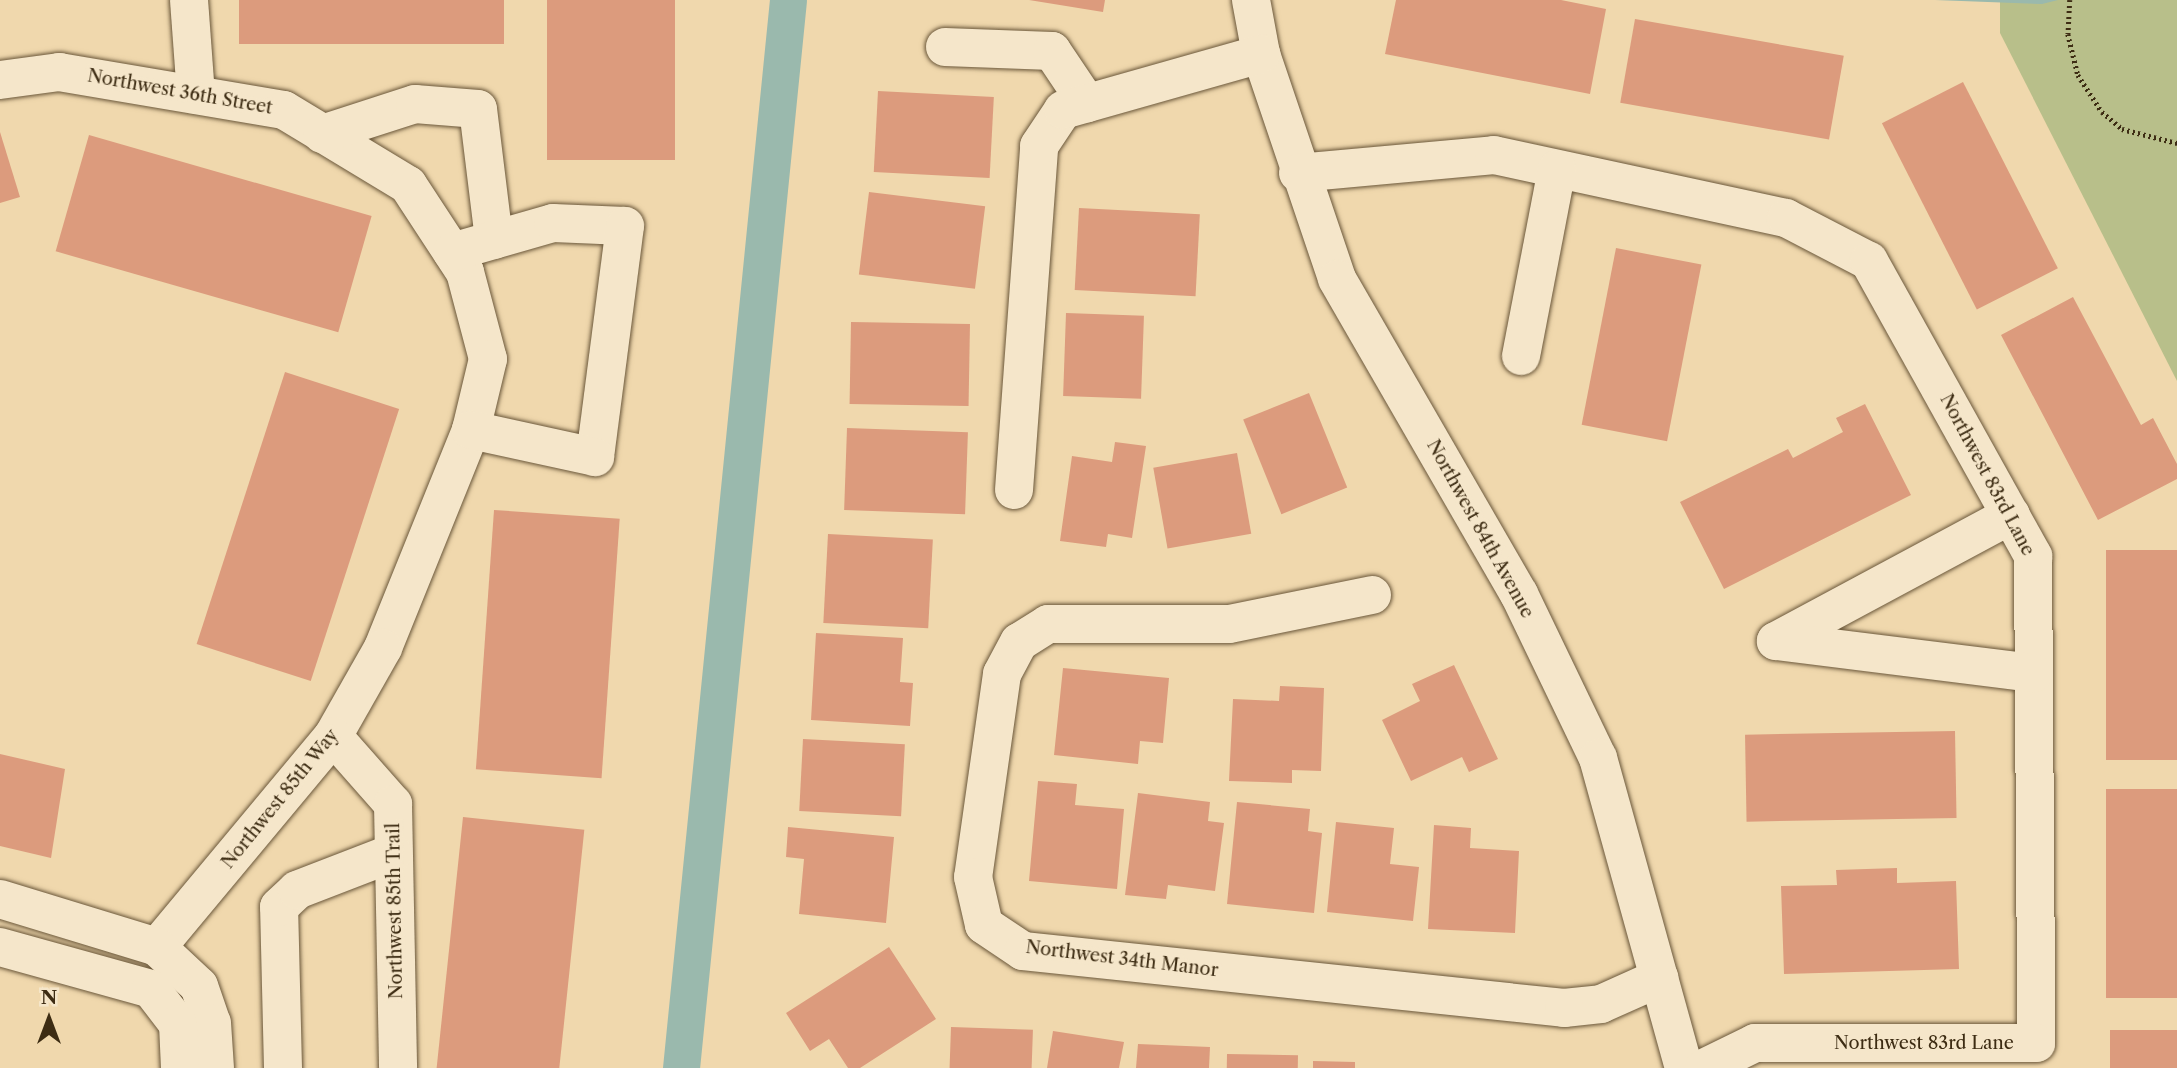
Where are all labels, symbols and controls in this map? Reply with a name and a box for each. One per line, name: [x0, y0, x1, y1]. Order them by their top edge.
street label: Northwest 36th Street: [86, 65, 274, 119]
street label: Northwest 83rd Lane: [1935, 391, 2039, 559]
street label: Northwest 84th Avenue: [1422, 436, 1538, 622]
street label: Northwest 85th Way: [217, 725, 343, 873]
street label: Northwest 85th Trail: [383, 823, 407, 999]
street label: Northwest 34th Manor: [1025, 936, 1219, 982]
north arrow: [14, 984, 84, 1054]
text: N: [41, 986, 57, 1009]
street label: Northwest 83rd Lane: [1834, 1032, 2014, 1054]

